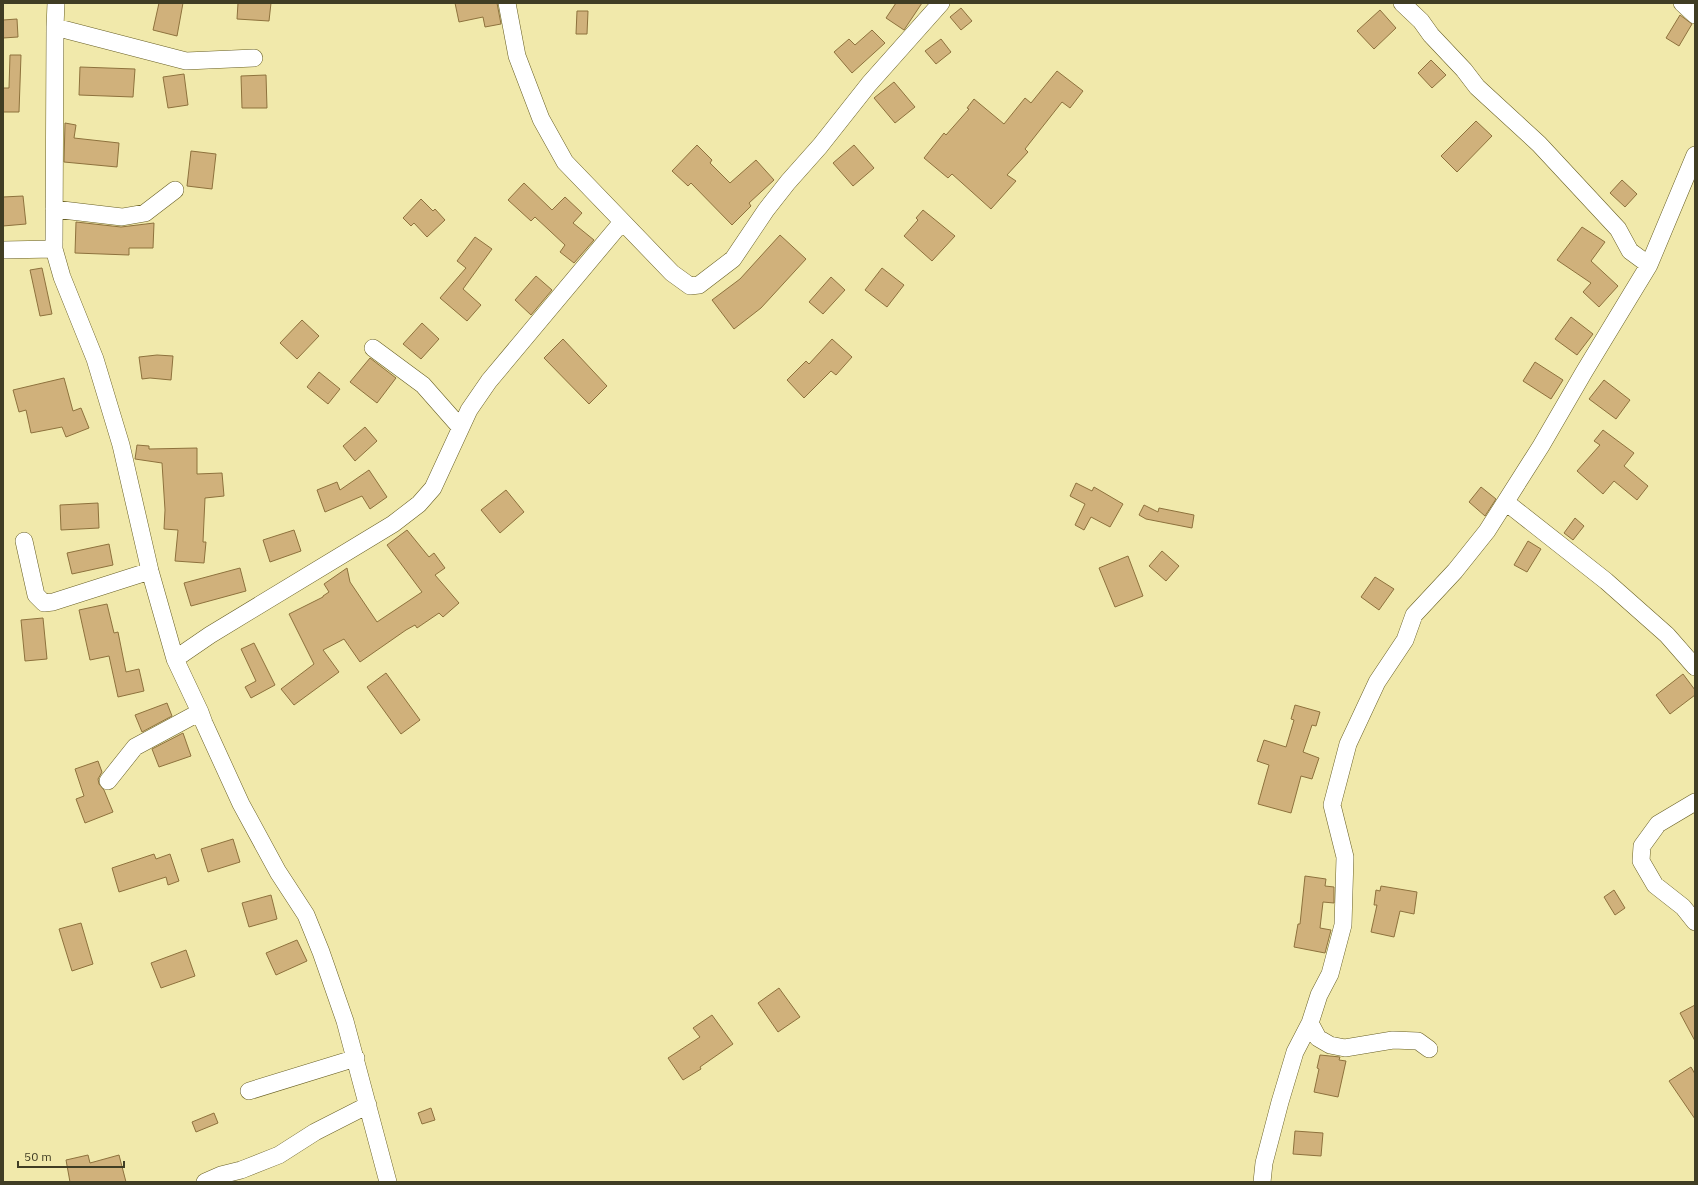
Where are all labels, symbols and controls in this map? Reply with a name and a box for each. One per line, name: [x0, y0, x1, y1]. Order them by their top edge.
scale bar: [18, 1143, 124, 1169]
text: 50 m: [24, 1149, 52, 1164]

